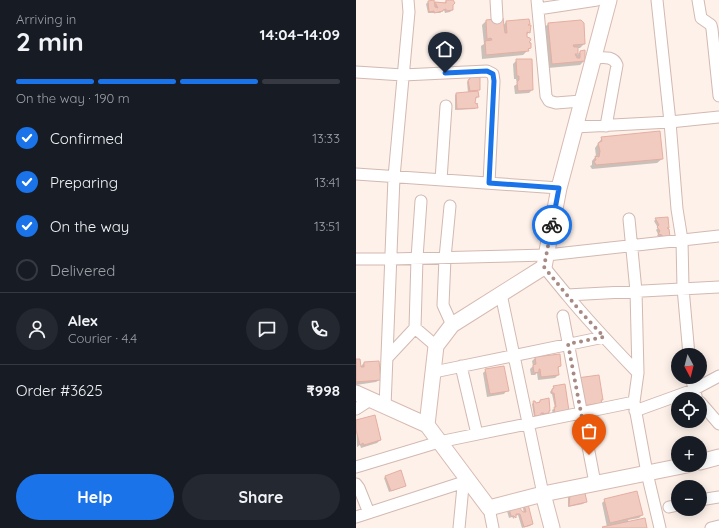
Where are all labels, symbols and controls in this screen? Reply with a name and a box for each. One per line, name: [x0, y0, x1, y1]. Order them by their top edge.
text: Arriving in: [16, 11, 76, 27]
text: 2 min: [16, 25, 84, 58]
text: 14:04–14:09: [260, 25, 340, 44]
pin: [428, 32, 462, 73]
icon: home: [434, 38, 456, 60]
text: On the way · 190 m: [16, 90, 130, 106]
icon: check: [16, 127, 38, 149]
text: Confirmed: [50, 129, 123, 148]
text: 13:33: [312, 130, 340, 146]
icon: check: [16, 171, 38, 193]
text: Preparing: [50, 173, 118, 192]
text: 13:41: [314, 174, 340, 190]
courier: [532, 205, 572, 245]
icon: bike: [541, 214, 563, 236]
icon: check: [16, 215, 38, 237]
text: On the way: [50, 217, 129, 236]
text: 13:51: [314, 218, 340, 234]
text: Delivered: [50, 261, 115, 280]
button: person: [16, 308, 58, 350]
button: chat: [246, 308, 288, 350]
button: phone: [298, 308, 340, 350]
text: Alex: [68, 311, 98, 330]
text: Courier · 4.4: [68, 330, 137, 346]
north arrow: [671, 348, 707, 384]
map controls: [671, 348, 707, 516]
text: Order #3625: [16, 381, 103, 400]
text: ₹998: [306, 381, 340, 400]
button: locate: [671, 392, 707, 428]
pin: [572, 414, 606, 455]
icon: bag: [578, 420, 600, 442]
button: +: [671, 436, 707, 472]
button: Help: [16, 474, 174, 520]
button: Share: [182, 474, 340, 520]
button: −: [671, 480, 707, 516]

